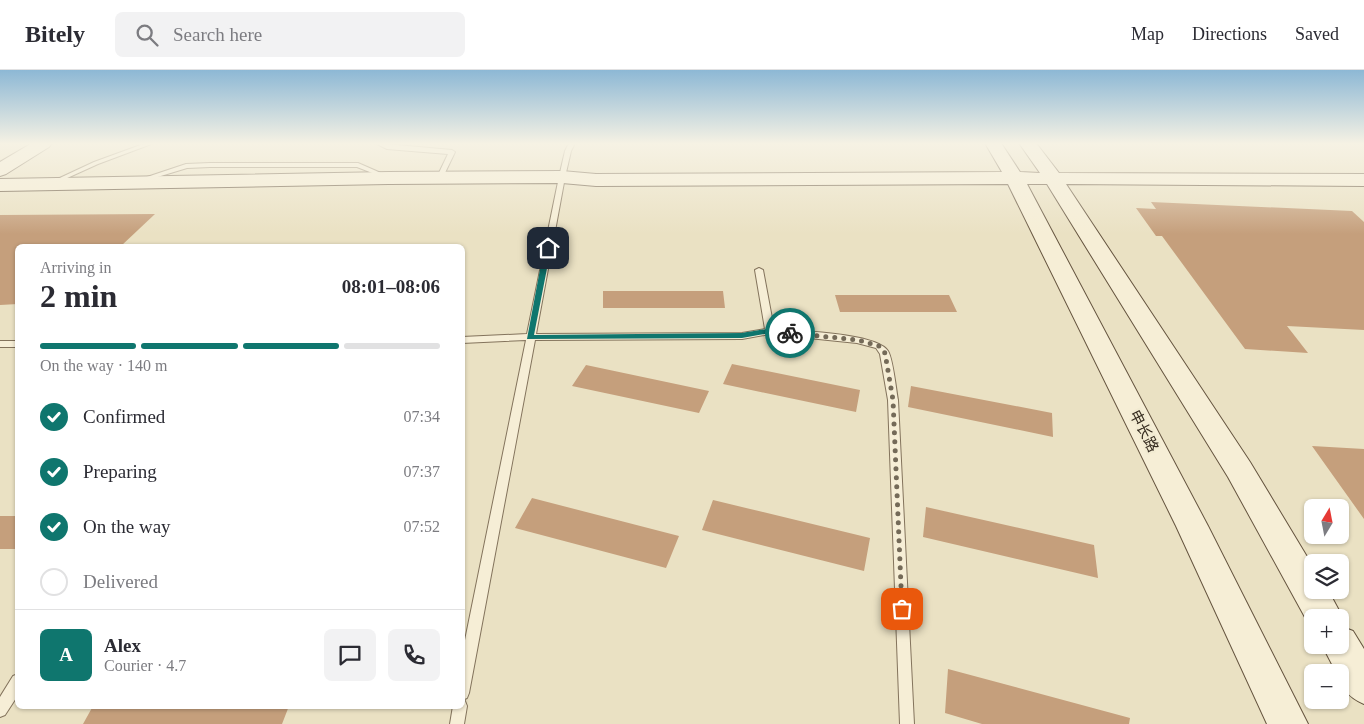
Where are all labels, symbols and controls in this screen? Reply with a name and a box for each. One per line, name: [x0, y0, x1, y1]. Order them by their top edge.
search box: [115, 12, 465, 57]
text: Bitely: [25, 21, 85, 47]
icon: search: [133, 21, 161, 49]
text: Search here: [173, 24, 262, 45]
text: Map: [1131, 24, 1164, 44]
text: Directions: [1192, 24, 1267, 44]
text: Saved: [1295, 24, 1339, 44]
pin: [527, 227, 569, 269]
icon: home: [534, 234, 562, 262]
text: Arriving in: [40, 259, 112, 276]
text: 08:01–08:06: [342, 276, 440, 297]
text: 2 min: [40, 278, 117, 314]
courier: [765, 308, 815, 358]
icon: bike: [776, 319, 804, 347]
text: On the way · 140 m: [40, 357, 168, 374]
icon: check: [40, 403, 68, 431]
text: Confirmed: [83, 406, 165, 427]
street label: 申长路: [1127, 407, 1161, 455]
text: 07:34: [404, 408, 440, 425]
icon: check: [40, 458, 68, 486]
text: Preparing: [83, 461, 157, 482]
text: 07:37: [404, 463, 440, 480]
north arrow: [1304, 499, 1349, 544]
map controls: [1304, 499, 1349, 709]
icon: check: [40, 513, 68, 541]
text: On the way: [83, 516, 171, 537]
text: 07:52: [404, 518, 440, 535]
button: layers: [1304, 554, 1349, 599]
text: Delivered: [83, 571, 158, 592]
pin: [881, 588, 923, 630]
icon: bag: [888, 595, 916, 623]
button: +: [1304, 609, 1349, 654]
button: chat: [324, 629, 376, 681]
button: phone: [388, 629, 440, 681]
text: Alex: [104, 635, 141, 656]
text: A: [59, 644, 73, 665]
text: Courier · 4.7: [104, 657, 186, 674]
button: −: [1304, 664, 1349, 709]

